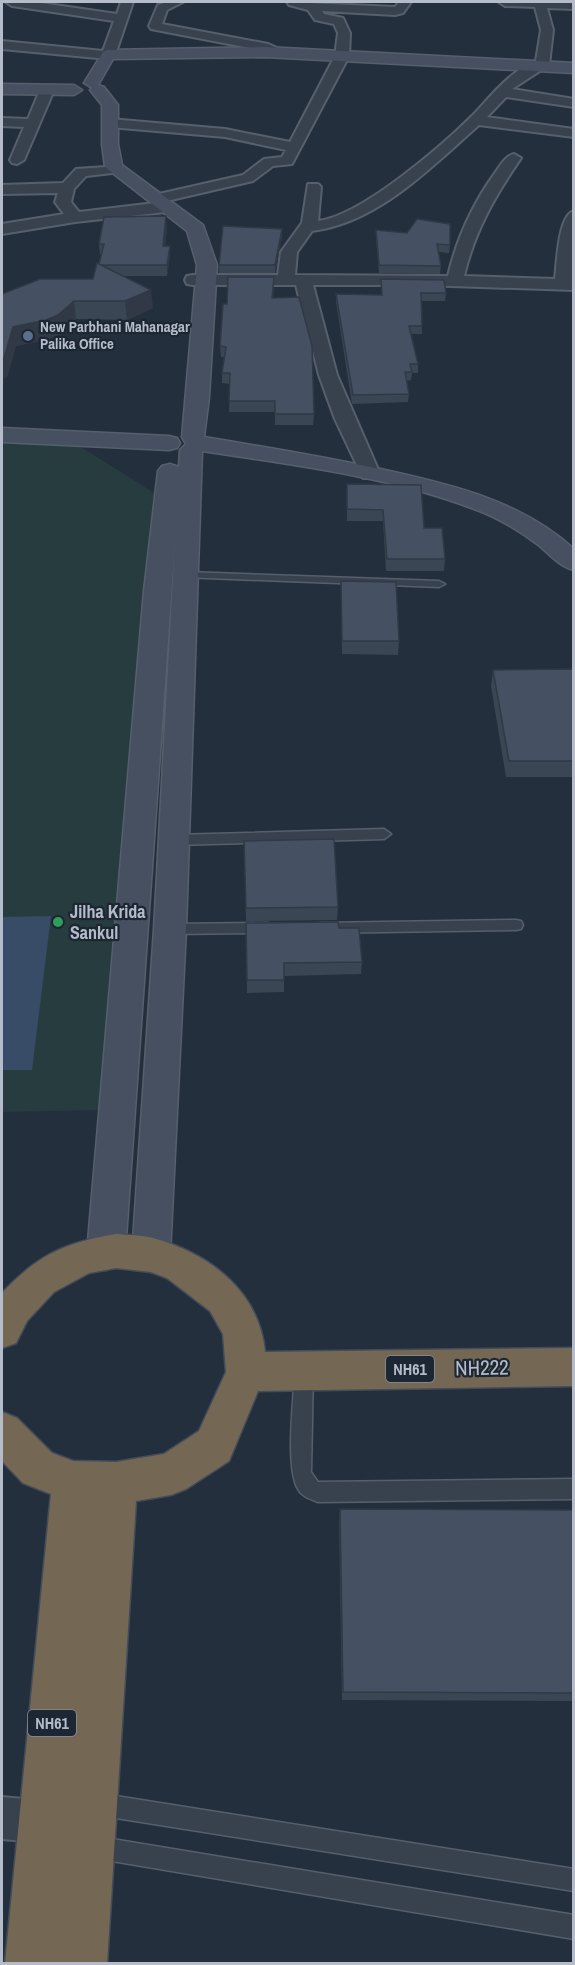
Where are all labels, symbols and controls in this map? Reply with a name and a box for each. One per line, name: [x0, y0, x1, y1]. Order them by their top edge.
place label: New Parbhani Mahanagar Palika Office: [40, 316, 190, 354]
marker: New Parbhani Mahanagar Palika Office: [21, 329, 35, 343]
place label: Jilha Krida Sankul: [70, 899, 146, 945]
marker: Jilha Krida Sankul: [51, 915, 65, 929]
street label: NH222: [455, 1353, 509, 1382]
road number: NH61: [386, 1356, 434, 1382]
road number: NH61: [28, 1710, 76, 1736]

